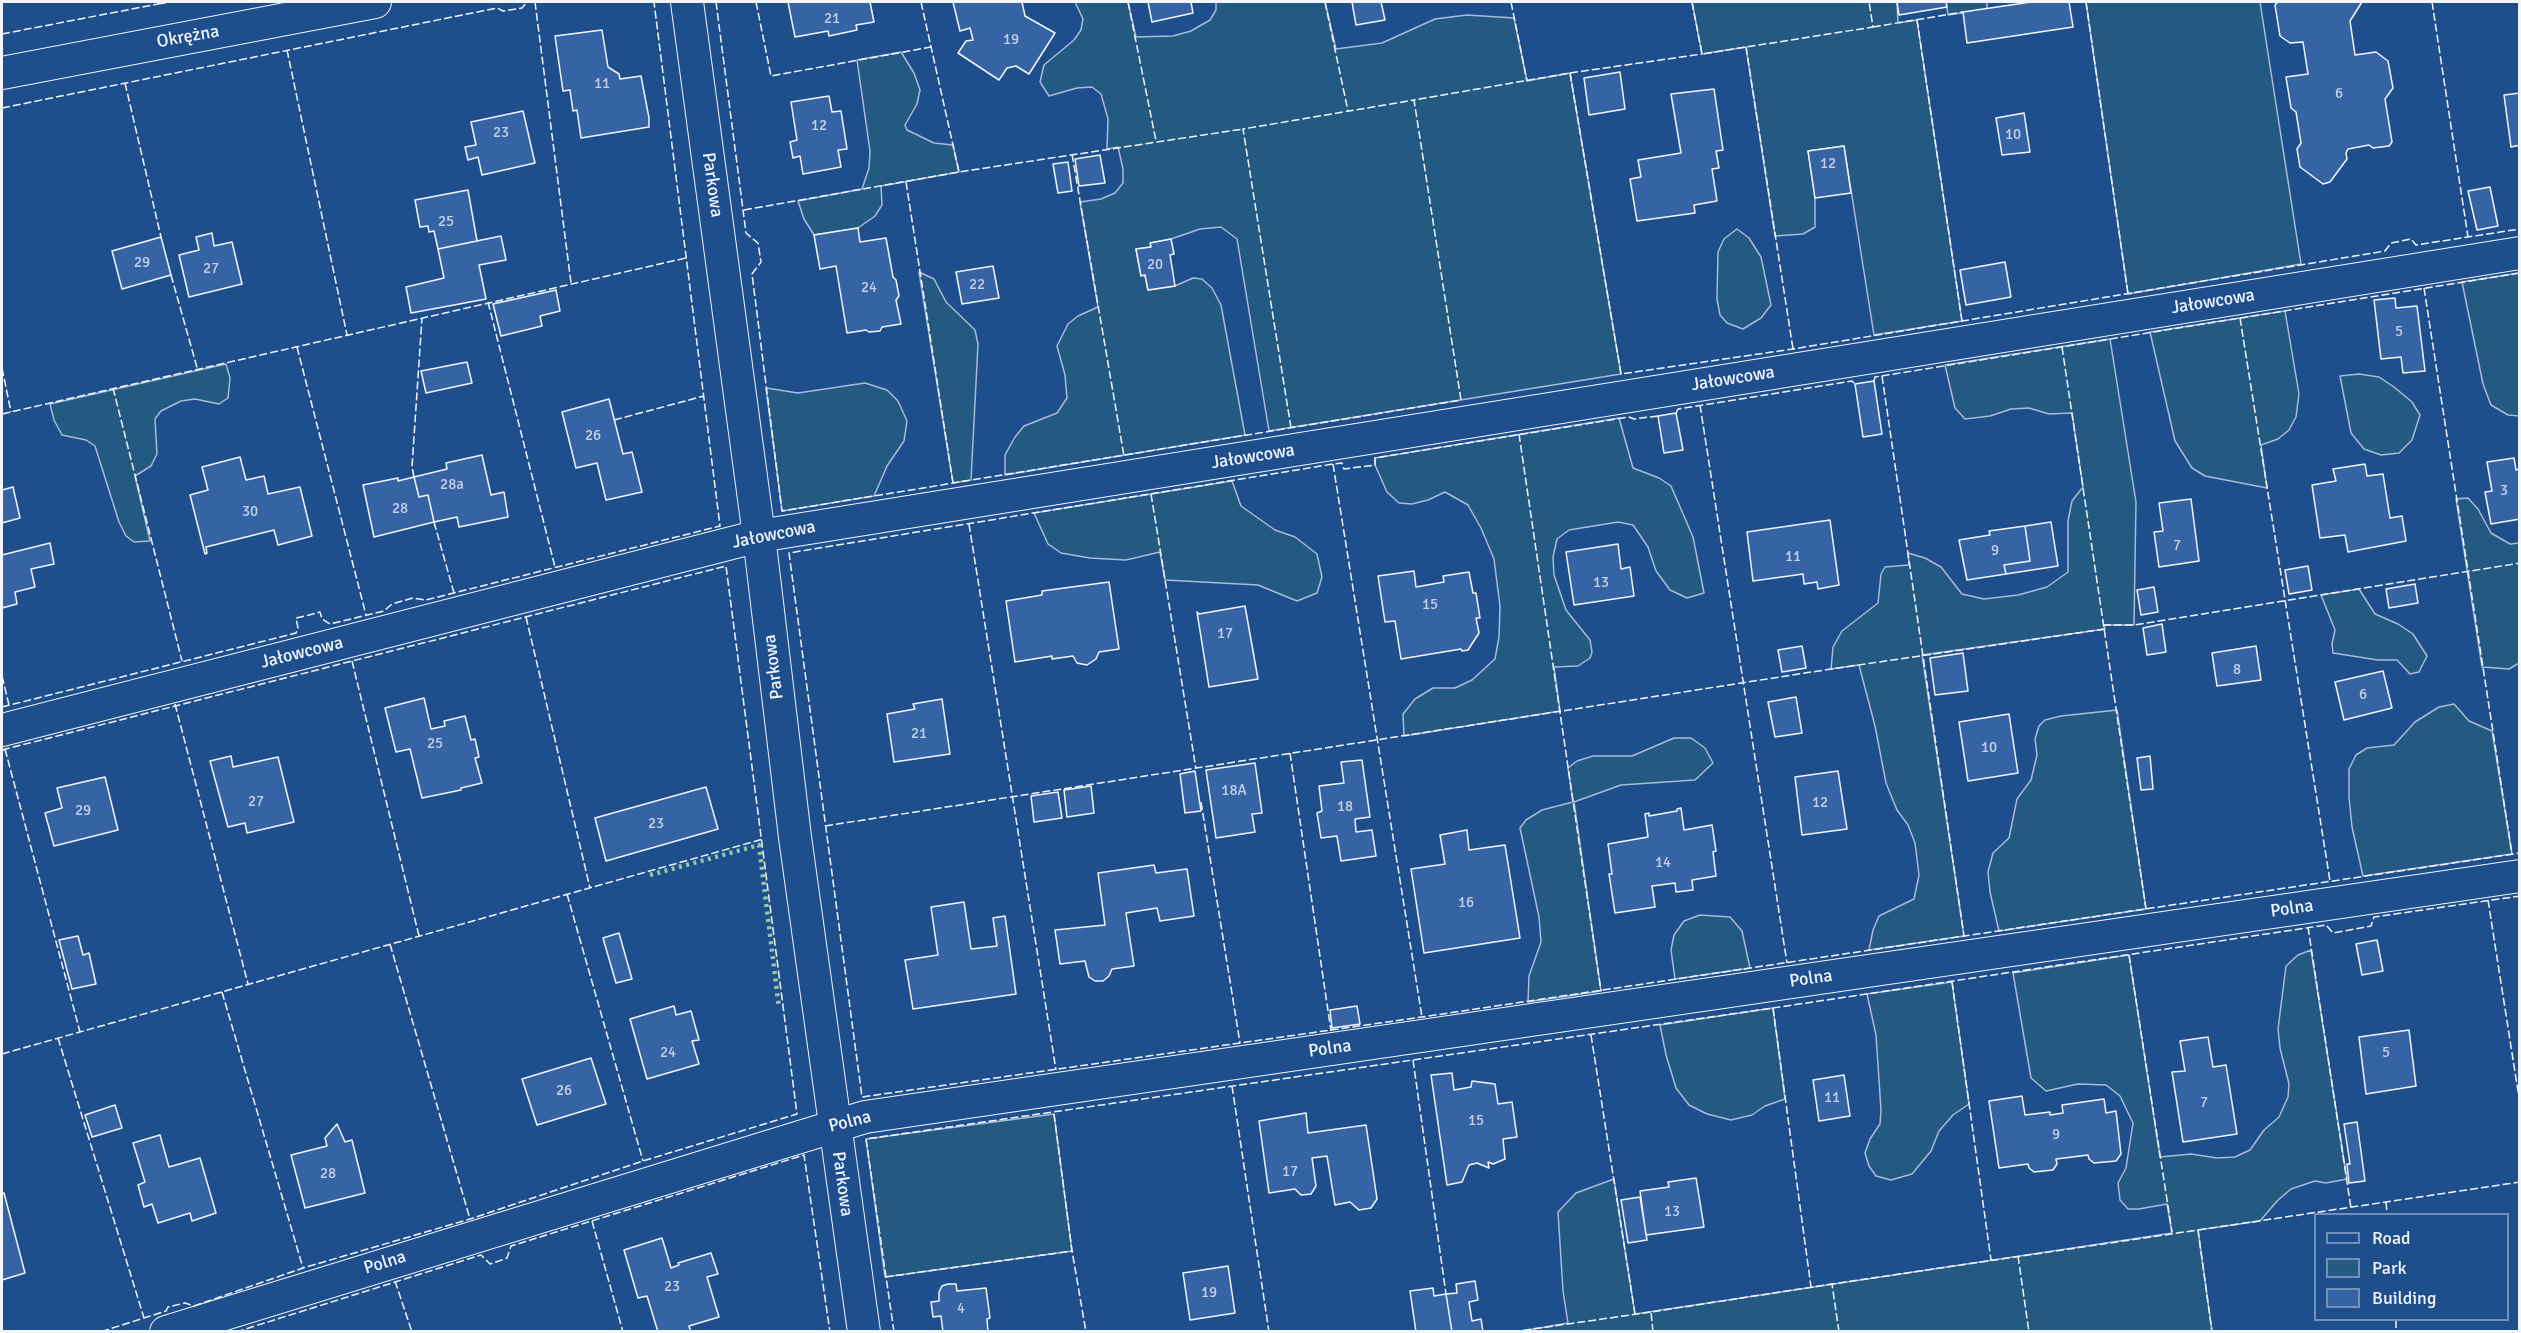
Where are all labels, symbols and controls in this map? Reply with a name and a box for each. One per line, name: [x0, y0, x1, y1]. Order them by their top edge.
house number: 21: [824, 10, 840, 28]
street label: Okrężna: [155, 21, 221, 53]
house number: 19: [1003, 31, 1019, 49]
house number: 11: [594, 75, 610, 93]
house number: 6: [2335, 85, 2343, 103]
house number: 12: [811, 117, 827, 135]
house number: 23: [493, 124, 509, 142]
house number: 10: [2005, 126, 2021, 144]
street label: Parkowa: [697, 151, 727, 219]
house number: 12: [1820, 155, 1836, 173]
house number: 25: [438, 213, 454, 231]
house number: 29: [134, 254, 150, 272]
house number: 20: [1147, 256, 1163, 274]
house number: 27: [203, 260, 219, 278]
house number: 22: [969, 276, 985, 294]
house number: 24: [861, 279, 877, 297]
street label: Jałowcowa: [2170, 285, 2256, 319]
house number: 5: [2395, 323, 2403, 341]
street label: Jałowcowa: [1690, 362, 1776, 396]
house number: 26: [585, 427, 601, 445]
street label: Jałowcowa: [1210, 440, 1296, 474]
house number: 28a: [440, 476, 464, 494]
house number: 3: [2500, 482, 2508, 500]
house number: 28: [392, 500, 408, 518]
house number: 30: [242, 503, 258, 521]
street label: Jałowcowa: [731, 516, 817, 554]
house number: 7: [2173, 537, 2181, 555]
house number: 9: [1991, 542, 1999, 560]
house number: 11: [1785, 548, 1801, 566]
house number: 13: [1593, 574, 1609, 592]
house number: 15: [1422, 596, 1438, 614]
house number: 17: [1217, 625, 1233, 643]
street label: Jałowcowa: [259, 632, 345, 674]
street label: Parkowa: [759, 633, 789, 701]
house number: 8: [2233, 661, 2241, 679]
house number: 6: [2359, 686, 2367, 704]
house number: 21: [911, 725, 927, 743]
house number: 25: [427, 735, 443, 753]
house number: 10: [1981, 739, 1997, 757]
house number: 18A: [1221, 782, 1247, 800]
house number: 27: [248, 793, 264, 811]
house number: 12: [1812, 794, 1828, 812]
house number: 18: [1337, 798, 1353, 816]
house number: 29: [75, 802, 91, 820]
house number: 23: [648, 815, 664, 833]
house number: 14: [1655, 854, 1671, 872]
house number: 16: [1458, 894, 1474, 912]
street label: Polna: [2269, 895, 2315, 923]
street label: Polna: [1788, 965, 1834, 993]
street label: Polna: [1307, 1035, 1353, 1063]
house number: 24: [660, 1044, 676, 1062]
house number: 5: [2382, 1044, 2390, 1062]
house number: 26: [556, 1082, 572, 1100]
house number: 11: [1824, 1089, 1840, 1107]
house number: 7: [2200, 1094, 2208, 1112]
street label: Polna: [826, 1106, 874, 1138]
house number: 15: [1468, 1112, 1484, 1130]
house number: 9: [2052, 1126, 2060, 1144]
street label: Parkowa: [827, 1150, 857, 1218]
house number: 17: [1282, 1163, 1298, 1181]
house number: 28: [320, 1165, 336, 1183]
house number: 13: [1664, 1203, 1680, 1221]
legend: [2314, 1213, 2509, 1321]
text: Road: [2372, 1227, 2411, 1249]
street label: Polna: [361, 1246, 409, 1280]
text: Park: [2372, 1257, 2407, 1279]
house number: 23: [664, 1278, 680, 1296]
house number: 19: [1201, 1284, 1217, 1302]
text: Building: [2372, 1287, 2436, 1309]
house number: 4: [957, 1300, 965, 1318]

